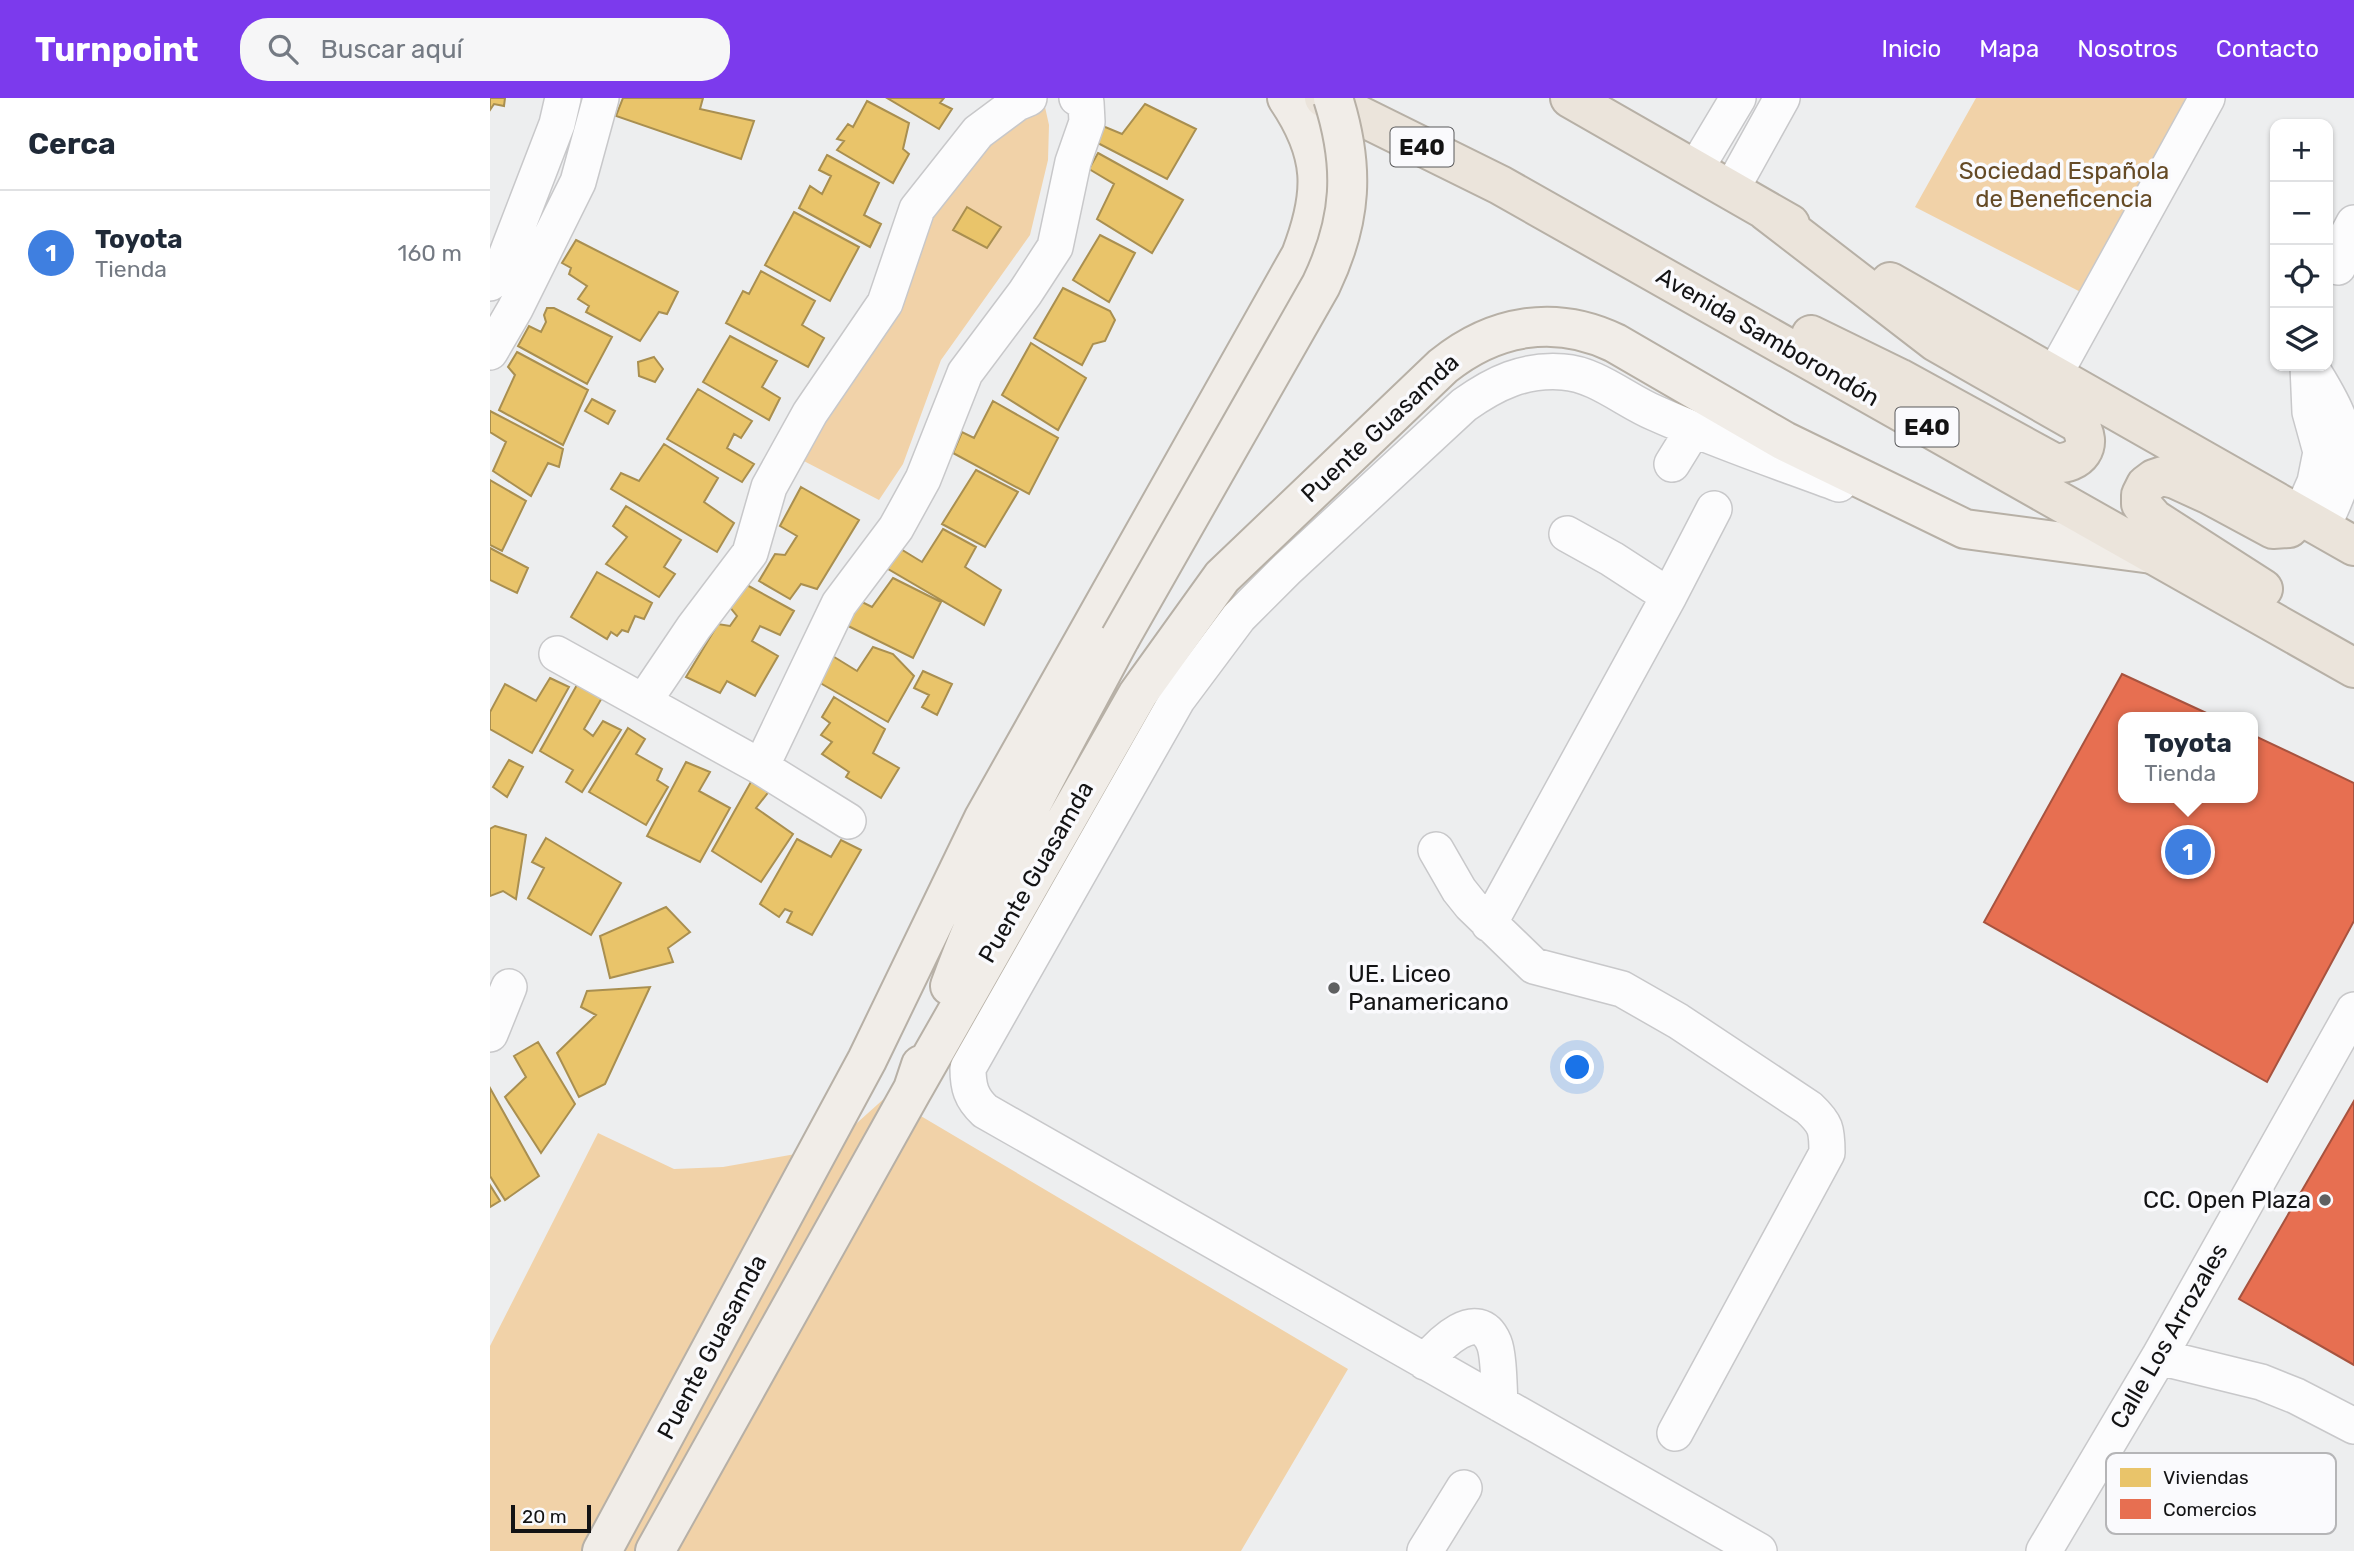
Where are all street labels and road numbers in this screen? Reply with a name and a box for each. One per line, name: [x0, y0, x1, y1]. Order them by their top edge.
road number: E40: [1390, 128, 1454, 166]
street label: Avenida Samborondón: [1652, 262, 1884, 412]
street label: Puente Guasamda: [1296, 348, 1464, 508]
road number: E40: [1896, 408, 1958, 446]
street label: Puente Guasamda: [973, 776, 1099, 968]
street label: Calle Los Arrozales: [2105, 1238, 2233, 1434]
street label: Puente Guasamda: [652, 1250, 772, 1444]

